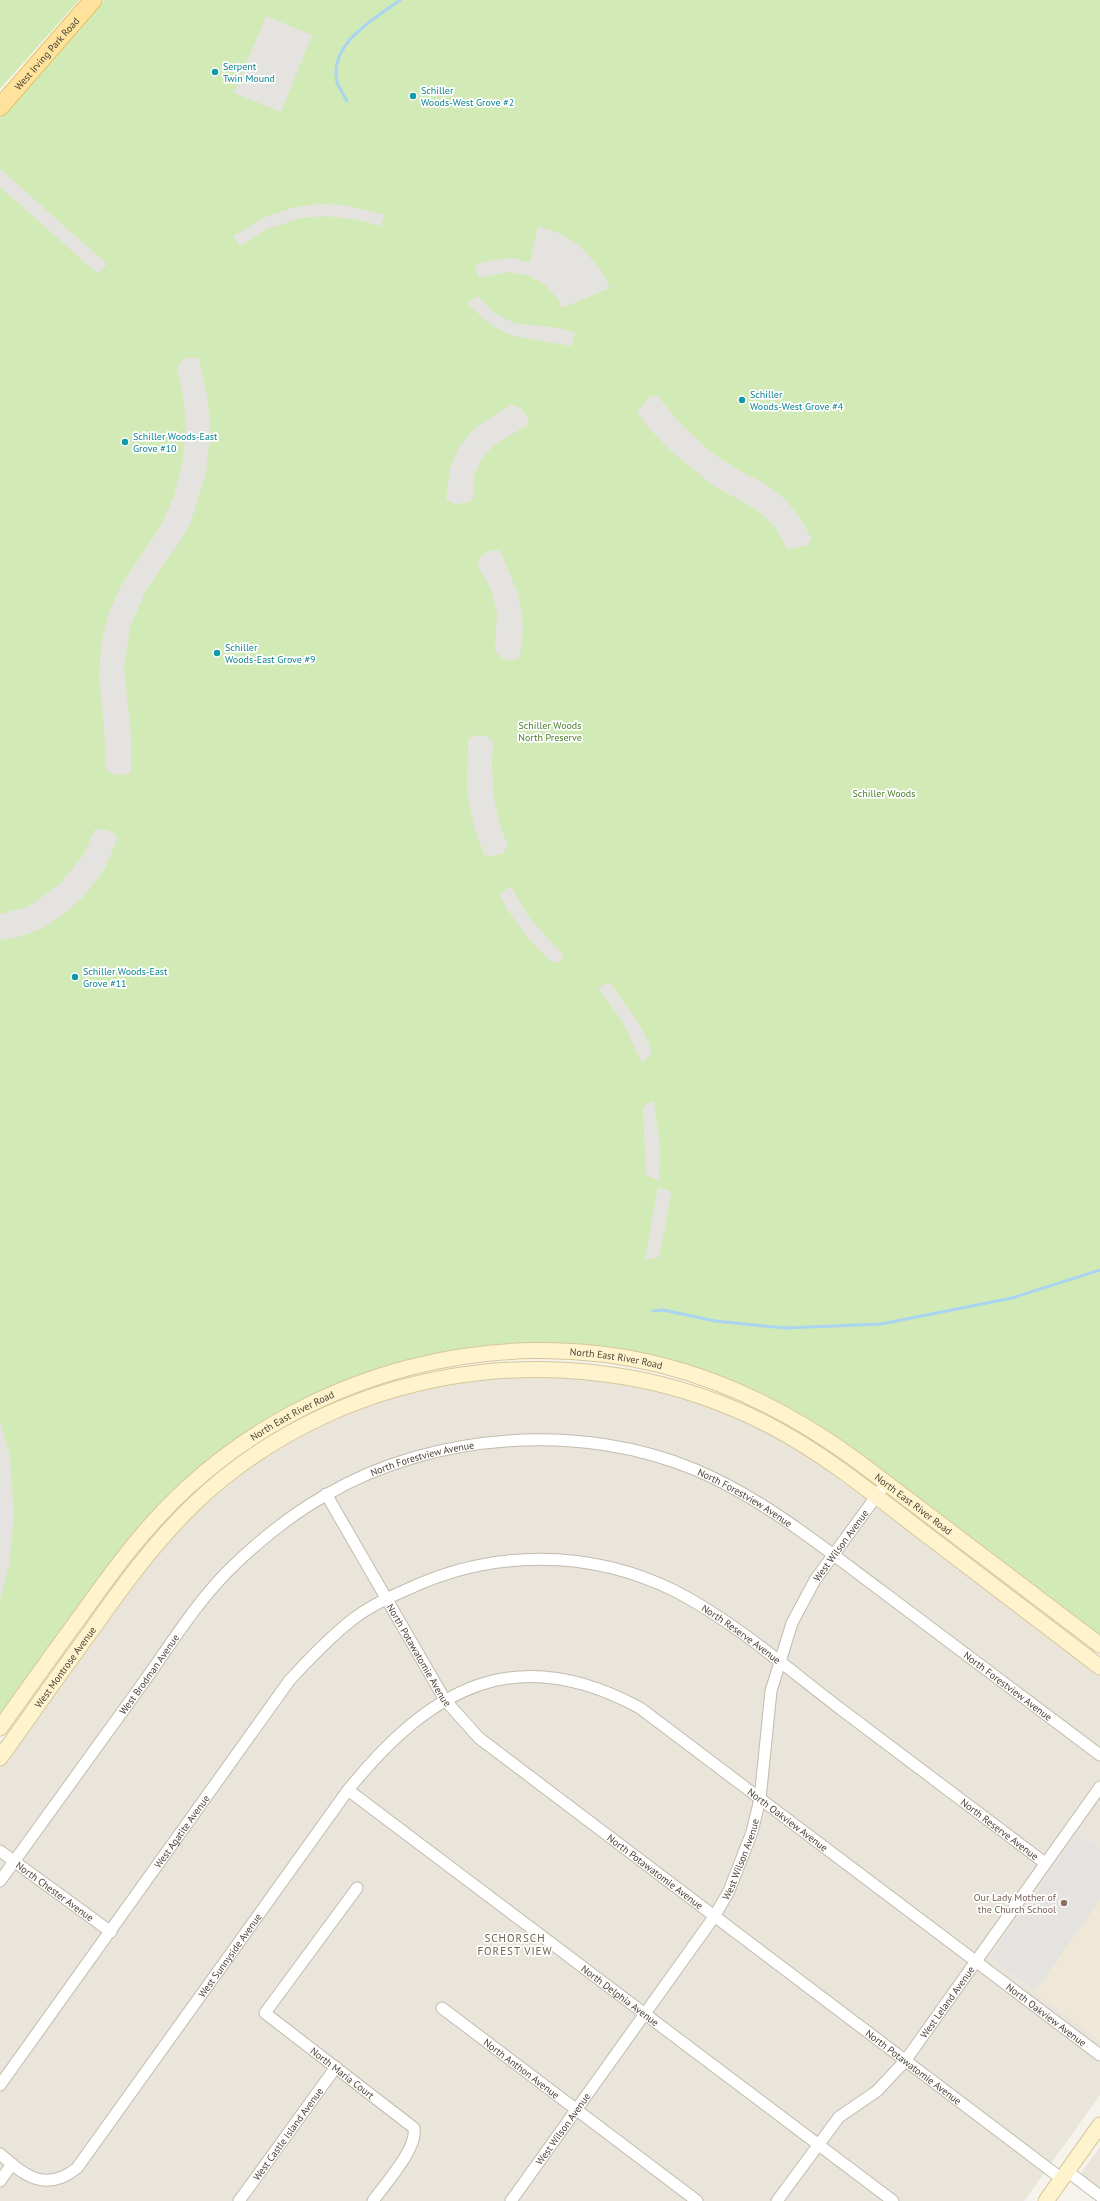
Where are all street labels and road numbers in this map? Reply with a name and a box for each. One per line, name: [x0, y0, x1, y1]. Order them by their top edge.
street label: West Irving Park Road: [11, 14, 82, 93]
street label: North East River Road: [569, 1345, 664, 1372]
street label: North East River Road: [247, 1388, 336, 1443]
street label: North Forestview Avenue: [368, 1438, 475, 1479]
street label: North Forestview Avenue: [696, 1465, 795, 1530]
street label: North East River Road: [872, 1470, 955, 1537]
street label: West Wilson Avenue: [810, 1507, 871, 1584]
street label: North Potawatomie Avenue: [384, 1601, 454, 1709]
street label: North Reserve Avenue: [699, 1601, 783, 1666]
street label: West Montrose Avenue: [31, 1624, 99, 1710]
street label: West Brodman Avenue: [116, 1631, 182, 1717]
street label: North Forestview Avenue: [961, 1648, 1055, 1723]
street label: North Oakview Avenue: [745, 1785, 831, 1854]
street label: West Agatite Avenue: [151, 1792, 212, 1870]
street label: North Reserve Avenue: [958, 1795, 1041, 1862]
street label: West Wilson Avenue: [719, 1817, 761, 1902]
street label: North Potawatomie Avenue: [605, 1831, 706, 1912]
street label: North Chester Avenue: [13, 1858, 96, 1924]
street label: West Sunnyside Avenue: [195, 1910, 264, 2000]
street label: North Delphia Avenue: [579, 1962, 662, 2029]
street label: West Leland Avenue: [917, 1963, 977, 2040]
street label: North Oakview Avenue: [1004, 1980, 1089, 2049]
street label: North Potawatomie Avenue: [863, 2026, 964, 2107]
street label: North Anthon Avenue: [481, 2035, 562, 2101]
street label: North Maria Court: [308, 2044, 377, 2102]
street label: West Castle Island Avenue: [250, 2085, 326, 2183]
street label: West Wilson Avenue: [533, 2090, 593, 2167]

